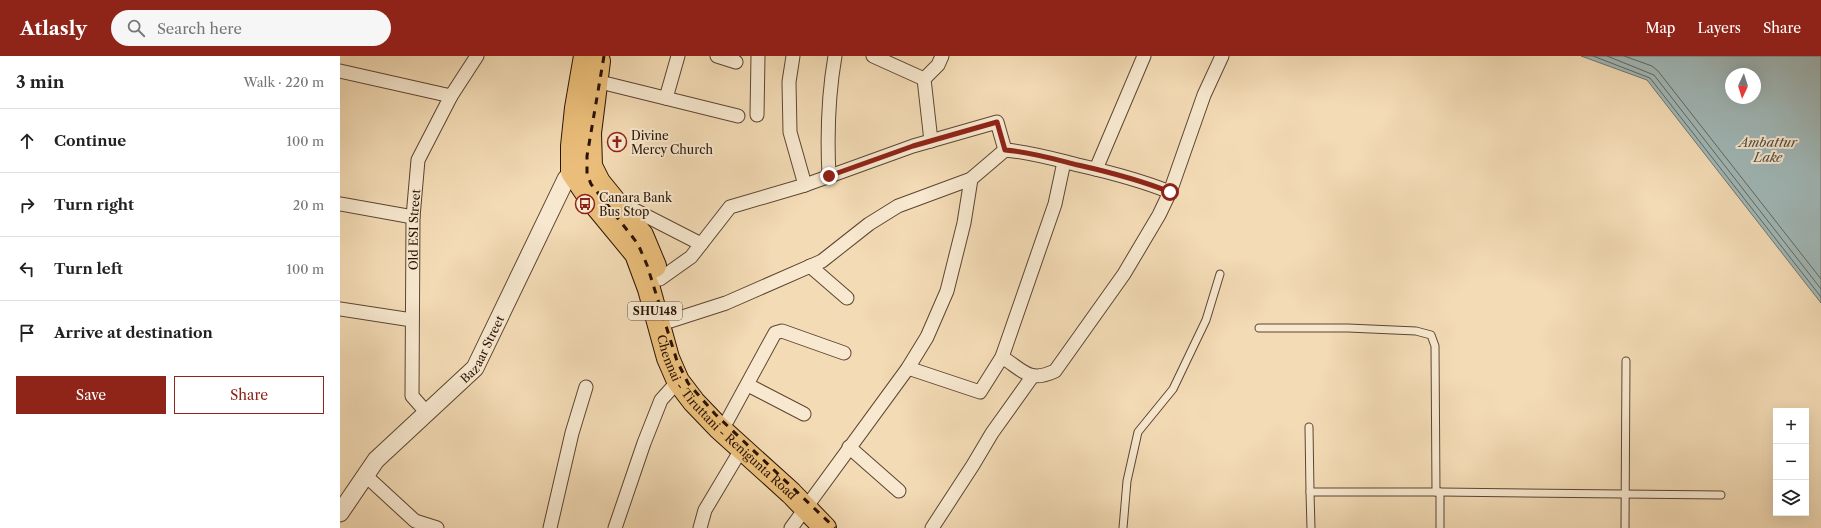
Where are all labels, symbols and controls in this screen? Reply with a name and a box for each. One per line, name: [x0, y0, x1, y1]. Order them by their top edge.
search box: [111, 10, 391, 46]
text: Atlasly: [20, 17, 87, 40]
icon: search: [125, 17, 147, 39]
text: Search here: [157, 19, 242, 38]
text: Map: [1645, 19, 1675, 37]
text: Layers: [1697, 19, 1741, 37]
text: Share: [1763, 19, 1801, 37]
north arrow: [1725, 68, 1761, 104]
text: 3 min: [16, 72, 65, 92]
text: Walk · 220 m: [244, 74, 324, 90]
place label: Divine Mercy Church: [631, 128, 713, 157]
icon: ahead: [16, 130, 38, 152]
text: Continue: [54, 131, 126, 150]
church icon: Divine Mercy Church: [606, 131, 628, 153]
text: 100 m: [286, 133, 324, 149]
water label: Ambattur Lake: [1737, 134, 1798, 165]
route end: [820, 167, 838, 185]
route start: [1161, 183, 1179, 201]
street label: Old ESI Street: [405, 188, 423, 270]
place label: Canara Bank Bus Stop: [599, 190, 673, 219]
bus stop icon: Canara Bank Bus Stop: [574, 193, 596, 215]
icon: right: [16, 194, 38, 216]
text: Turn right: [54, 195, 134, 214]
text: 20 m: [293, 197, 324, 213]
icon: left: [16, 258, 38, 280]
text: Turn left: [54, 259, 123, 278]
text: 100 m: [286, 261, 324, 277]
road number: SHU148: [628, 302, 682, 320]
street label: Bazaar Street: [457, 312, 507, 386]
icon: arrive: [16, 322, 38, 344]
text: Arrive at destination: [54, 323, 213, 342]
street label: Chennai - Tiruttani - Renigunta Road: [654, 333, 801, 503]
button: Save: [16, 376, 166, 414]
button: Share: [174, 376, 324, 414]
map controls: [1773, 408, 1809, 516]
button: +: [1773, 408, 1809, 444]
button: −: [1773, 444, 1809, 480]
button: layers: [1773, 480, 1809, 516]

